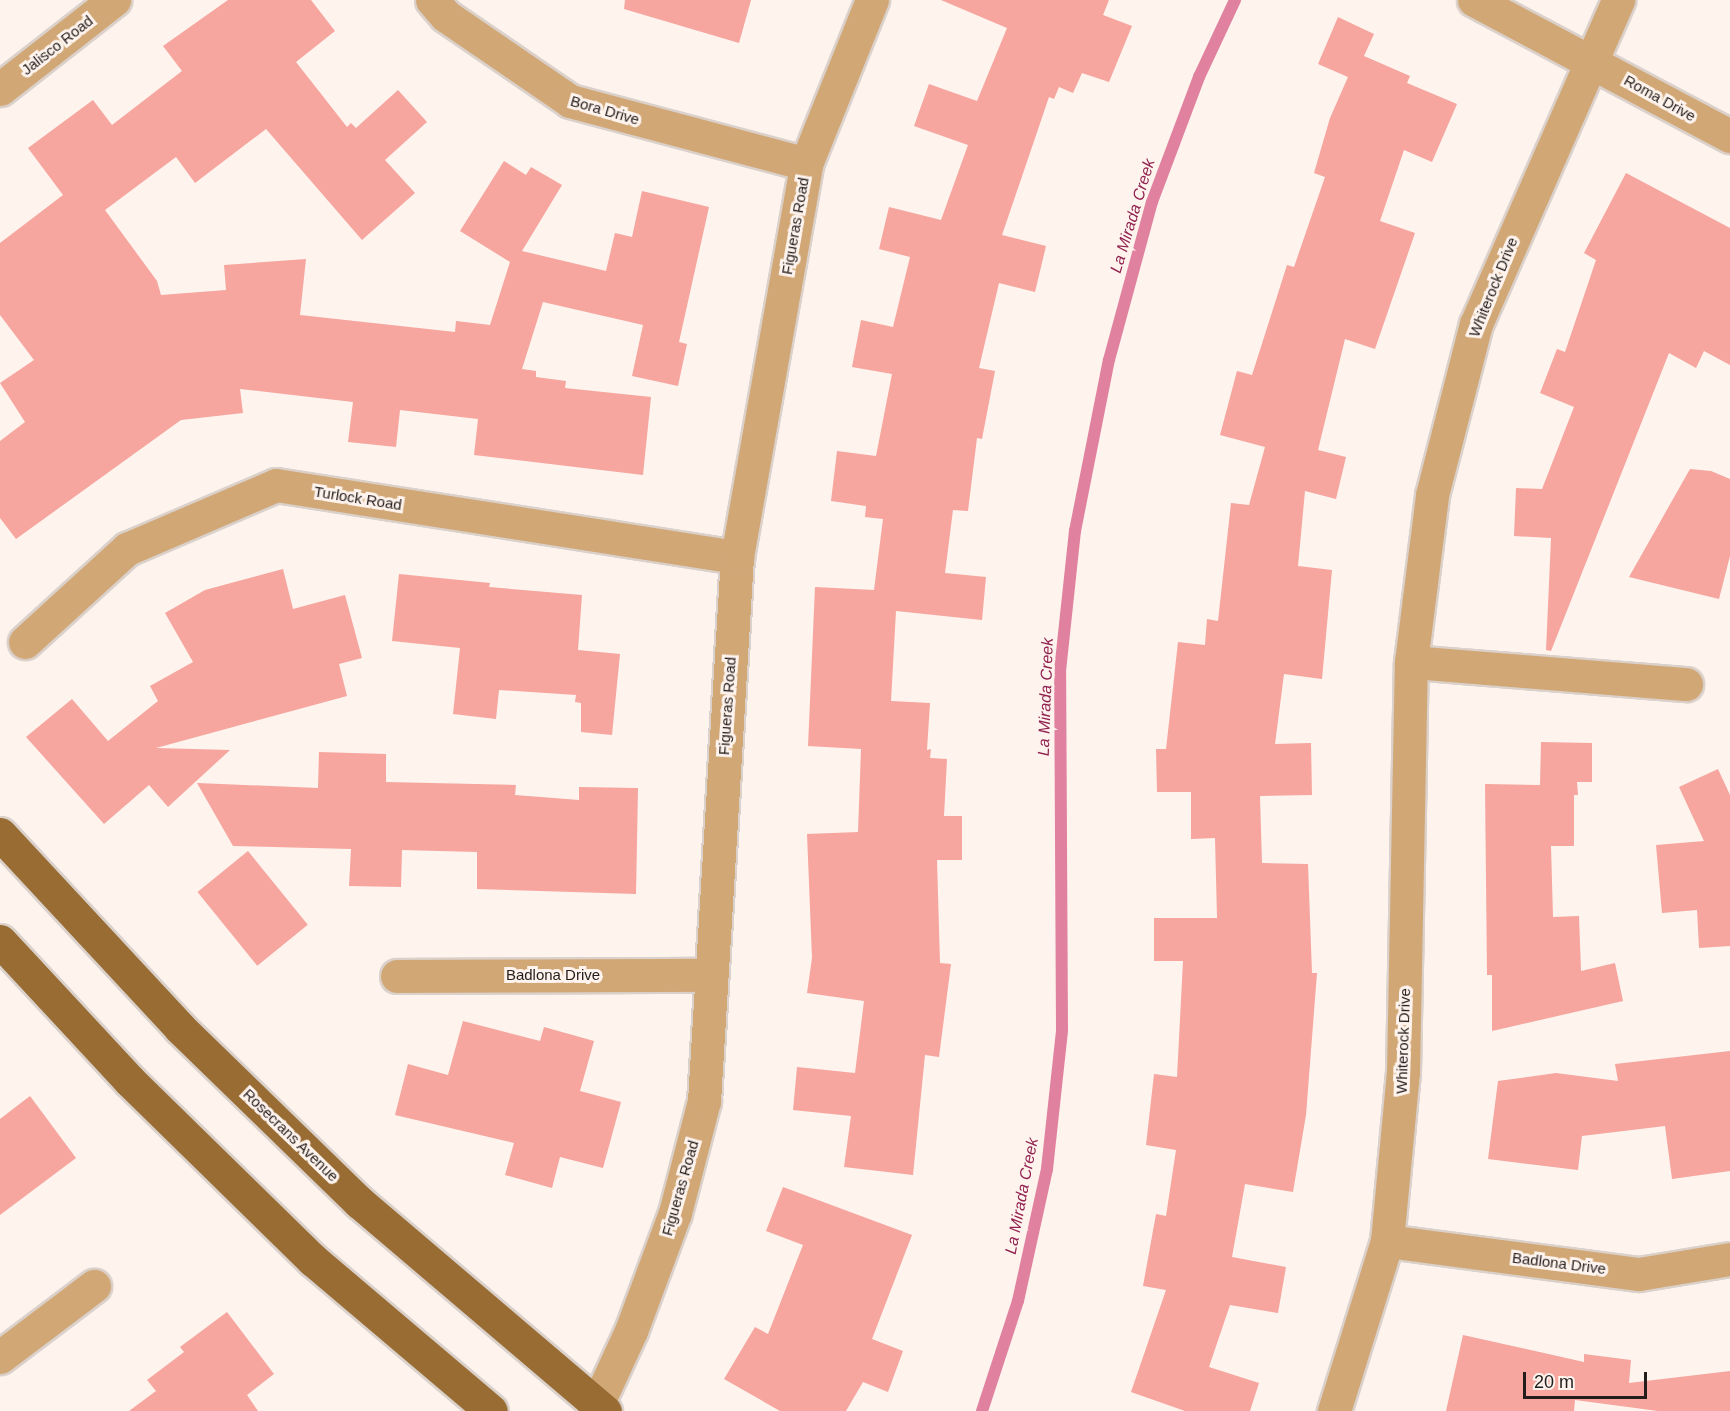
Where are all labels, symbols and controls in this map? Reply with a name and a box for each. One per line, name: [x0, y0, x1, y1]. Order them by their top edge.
street label: Jalisco Road: [18, 11, 96, 79]
street label: Roma Drive: [1621, 71, 1699, 125]
street label: Bora Drive: [568, 92, 642, 128]
water label: La Mirada Creek: [1107, 157, 1159, 275]
street label: Figueras Road: [778, 176, 812, 276]
street label: Whiterock Drive: [1465, 235, 1521, 339]
street label: Turlock Road: [313, 482, 403, 514]
water label: La Mirada Creek: [1034, 638, 1058, 756]
street label: Figueras Road: [715, 656, 739, 756]
street label: Badlona Drive: [506, 966, 600, 984]
street label: Whiterock Drive: [1392, 988, 1414, 1094]
street label: Rosecrans Avenue: [239, 1085, 343, 1185]
water label: La Mirada Creek: [1001, 1136, 1043, 1256]
street label: Figueras Road: [658, 1138, 702, 1238]
street label: Badlona Drive: [1511, 1248, 1607, 1278]
scale bar: [1526, 1360, 1650, 1398]
text: 20 m: [1534, 1372, 1574, 1392]

